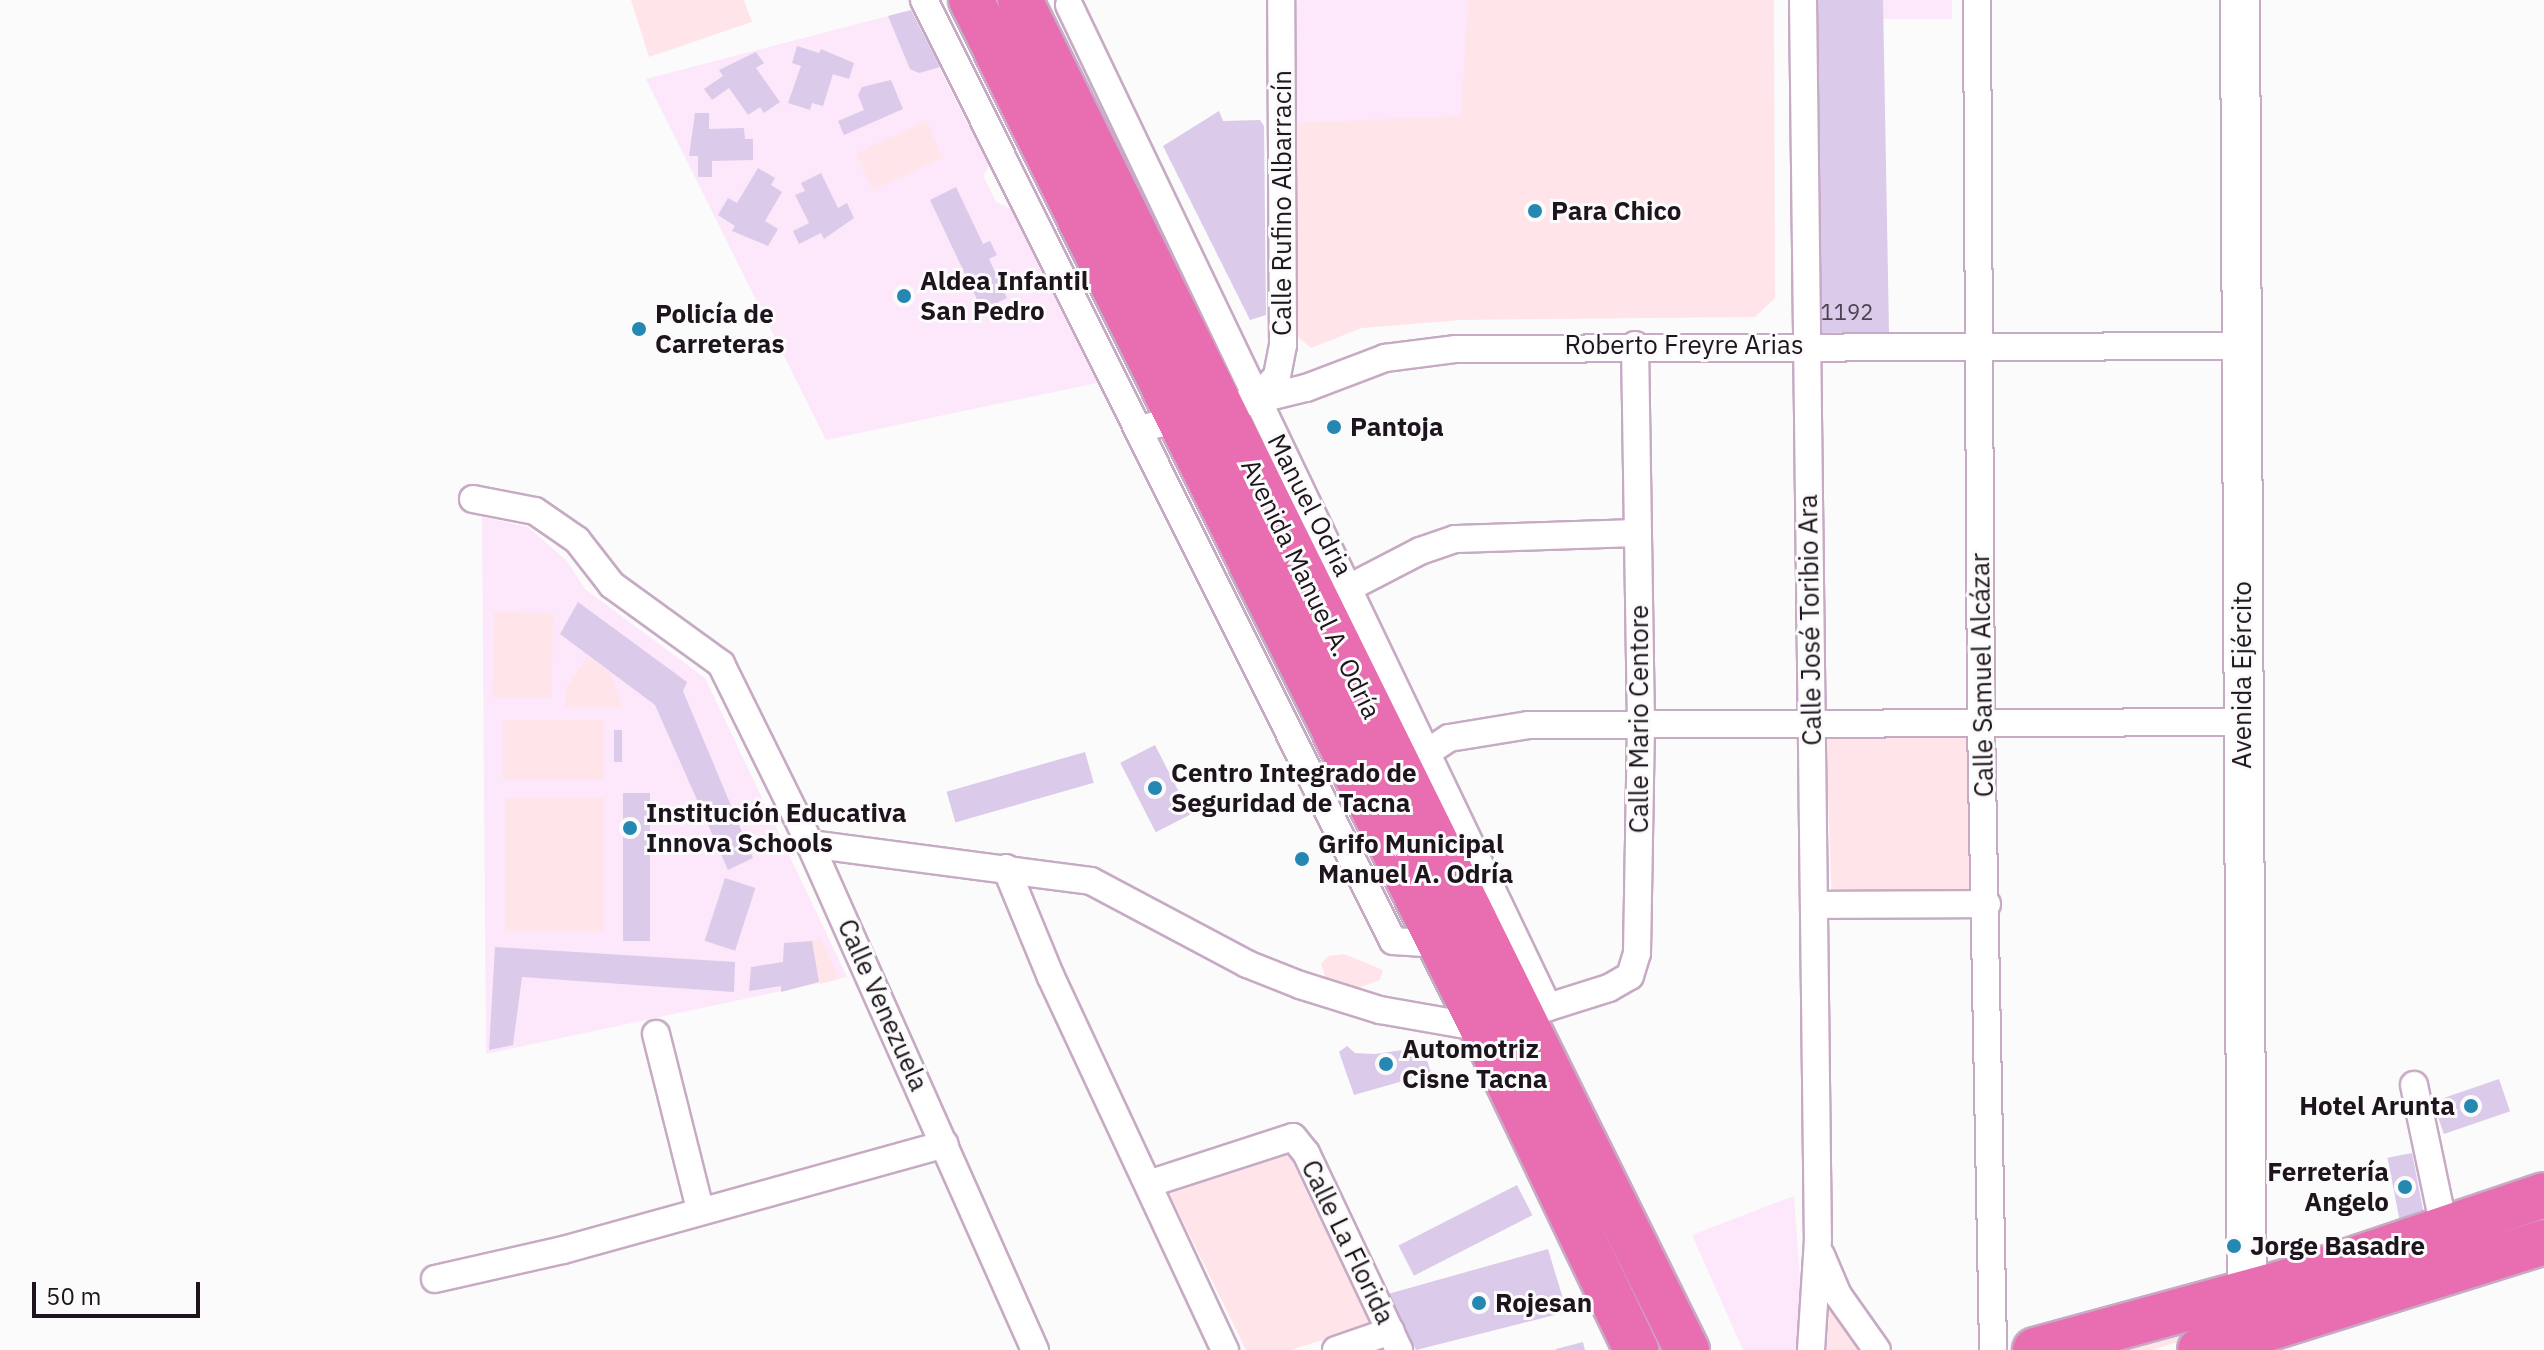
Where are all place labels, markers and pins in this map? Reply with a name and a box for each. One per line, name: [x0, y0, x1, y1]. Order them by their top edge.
place label: Para Chico: [1551, 195, 1681, 227]
marker: Para Chico: [1526, 202, 1544, 220]
place label: Aldea Infantil San Pedro: [920, 265, 1089, 326]
marker: Aldea Infantil San Pedro: [895, 287, 913, 305]
place label: Policía de Carreteras: [655, 298, 785, 360]
marker: Policía de Carreteras: [630, 320, 648, 338]
place label: Pantoja: [1350, 411, 1444, 443]
marker: Pantoja: [1325, 418, 1343, 436]
place label: Centro Integrado de Seguridad de Tacna: [1171, 757, 1417, 818]
marker: Centro Integrado de Seguridad de Tacna: [1146, 779, 1164, 797]
place label: Institución Educativa Innova Schools: [646, 797, 906, 858]
marker: Institución Educativa Innova Schools: [621, 819, 639, 837]
place label: Grifo Municipal Manuel A. Odría: [1318, 828, 1513, 890]
marker: Grifo Municipal Manuel A. Odría: [1293, 850, 1311, 868]
place label: Automotriz Cisne Tacna: [1402, 1033, 1548, 1094]
marker: Automotriz Cisne Tacna: [1377, 1055, 1395, 1073]
place label: Hotel Arunta: [2299, 1090, 2455, 1122]
marker: Hotel Arunta: [2462, 1097, 2480, 1115]
place label: Ferretería Angelo: [2267, 1156, 2389, 1218]
marker: Ferretería Angelo: [2396, 1178, 2414, 1196]
place label: Jorge Basadre: [2250, 1230, 2425, 1262]
marker: Jorge Basadre: [2225, 1237, 2243, 1255]
place label: Rojesan: [1495, 1287, 1592, 1319]
marker: Rojesan: [1470, 1294, 1488, 1312]

